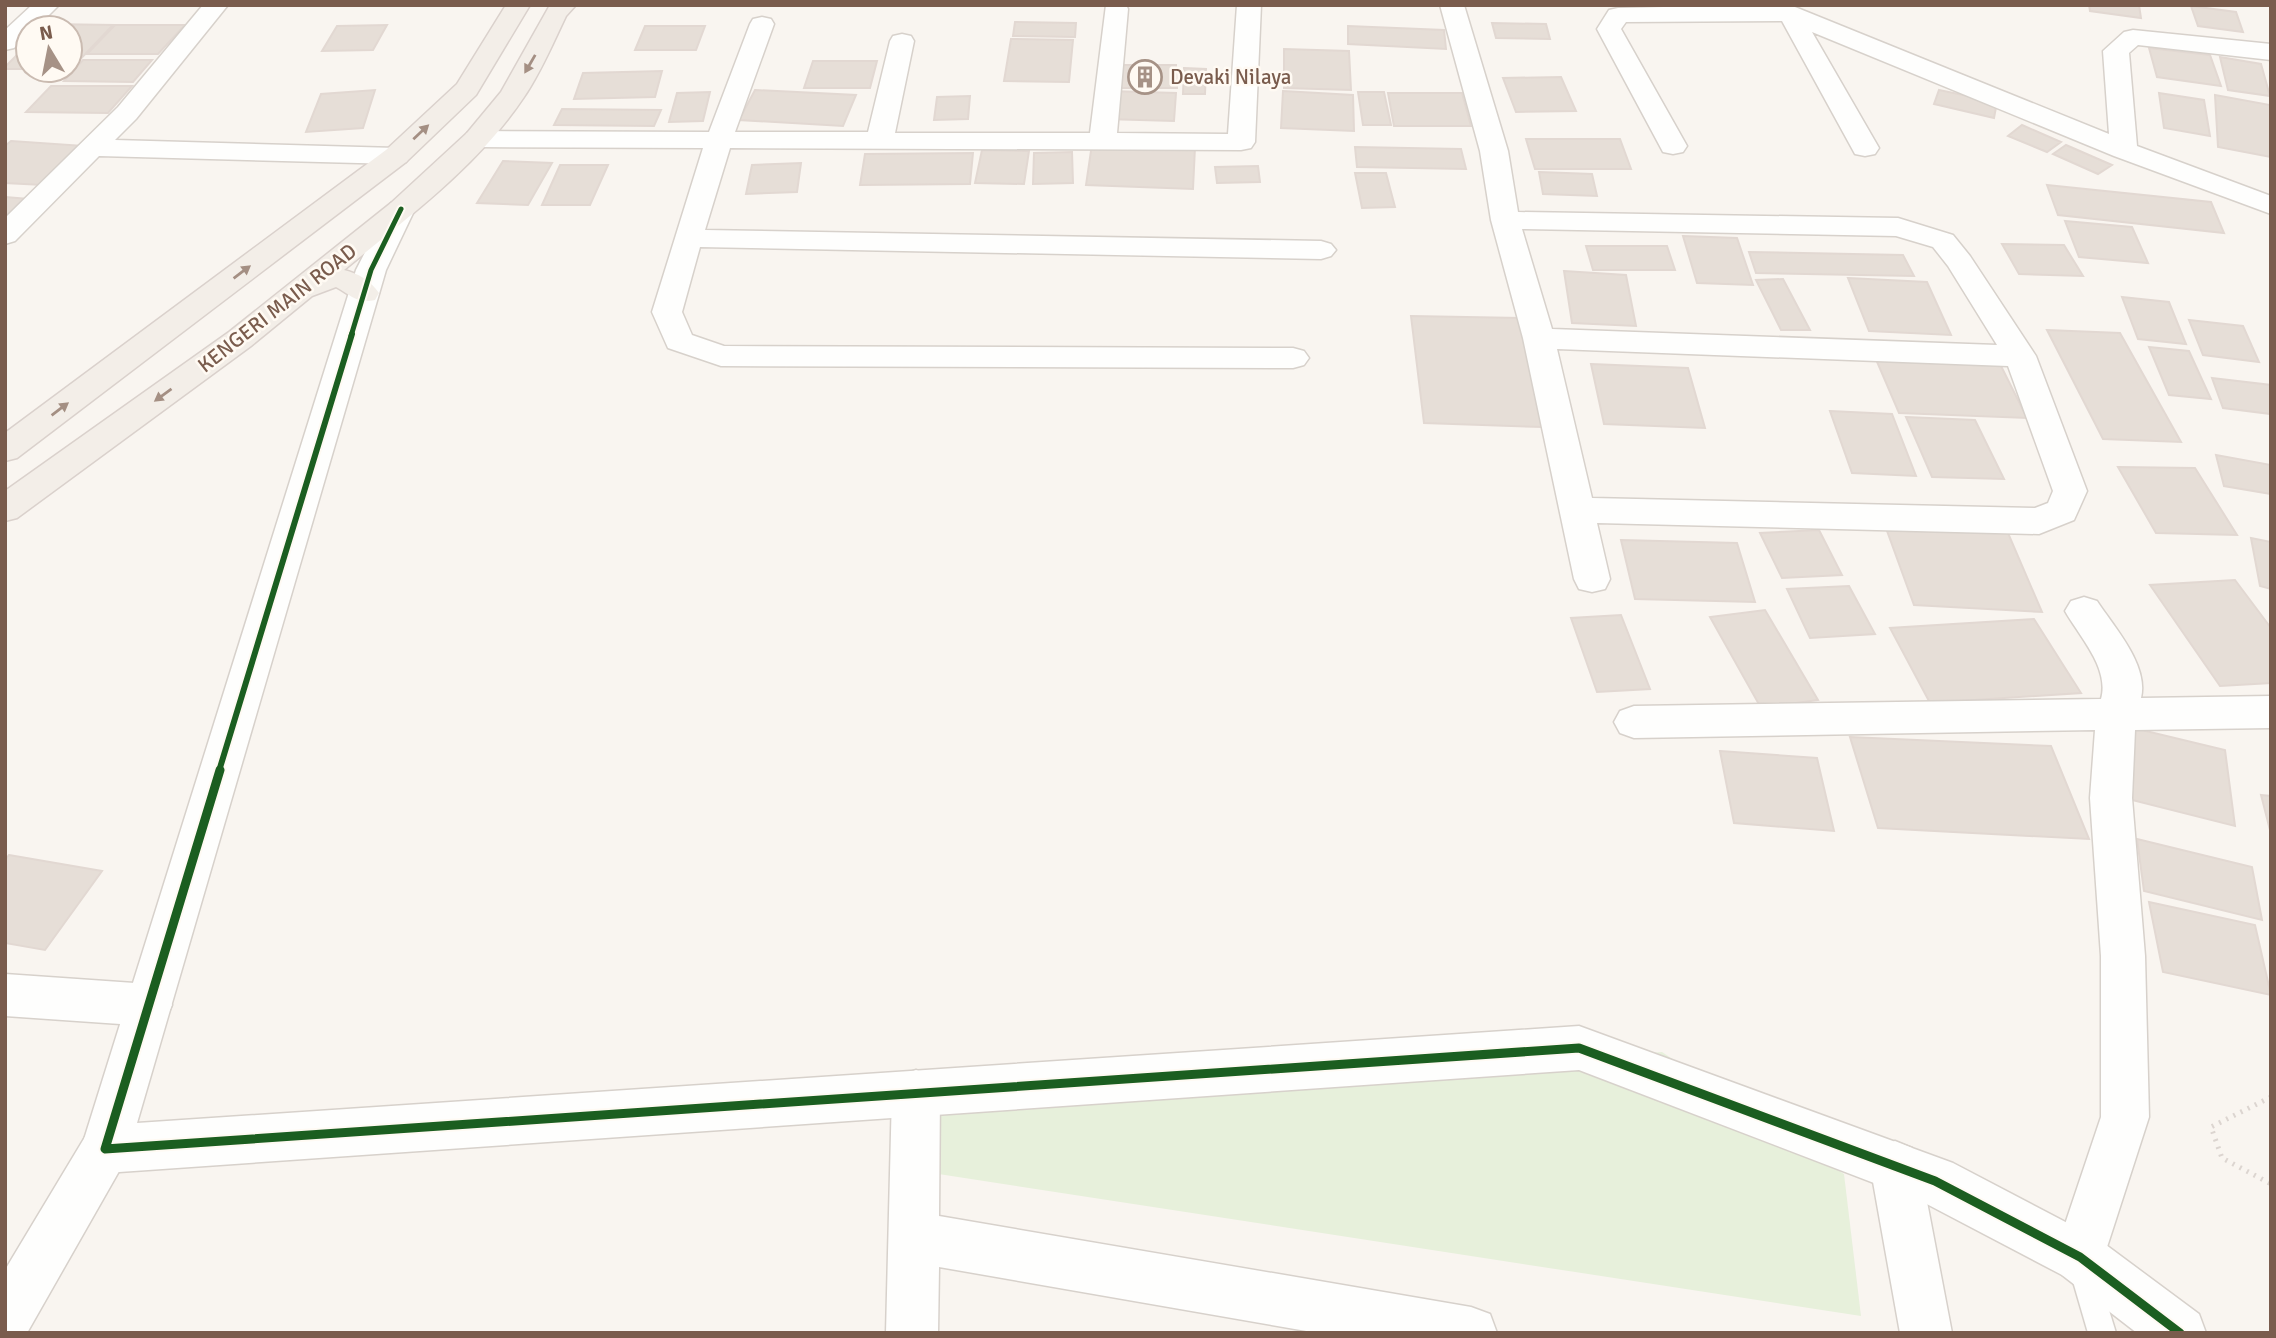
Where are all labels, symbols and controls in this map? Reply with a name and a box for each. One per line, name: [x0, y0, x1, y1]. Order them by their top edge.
north arrow: [14, 14, 84, 84]
text: N: [38, 20, 55, 46]
one-way arrow: [524, 54, 536, 74]
building icon: Devaki Nilaya: [1126, 58, 1164, 96]
place label: Devaki Nilaya: [1170, 64, 1292, 90]
one-way arrow: [412, 125, 429, 141]
street label: KENGERI MAIN ROAD: [192, 238, 362, 378]
one-way arrow: [233, 266, 251, 280]
one-way arrow: [154, 387, 172, 401]
one-way arrow: [51, 402, 69, 417]

